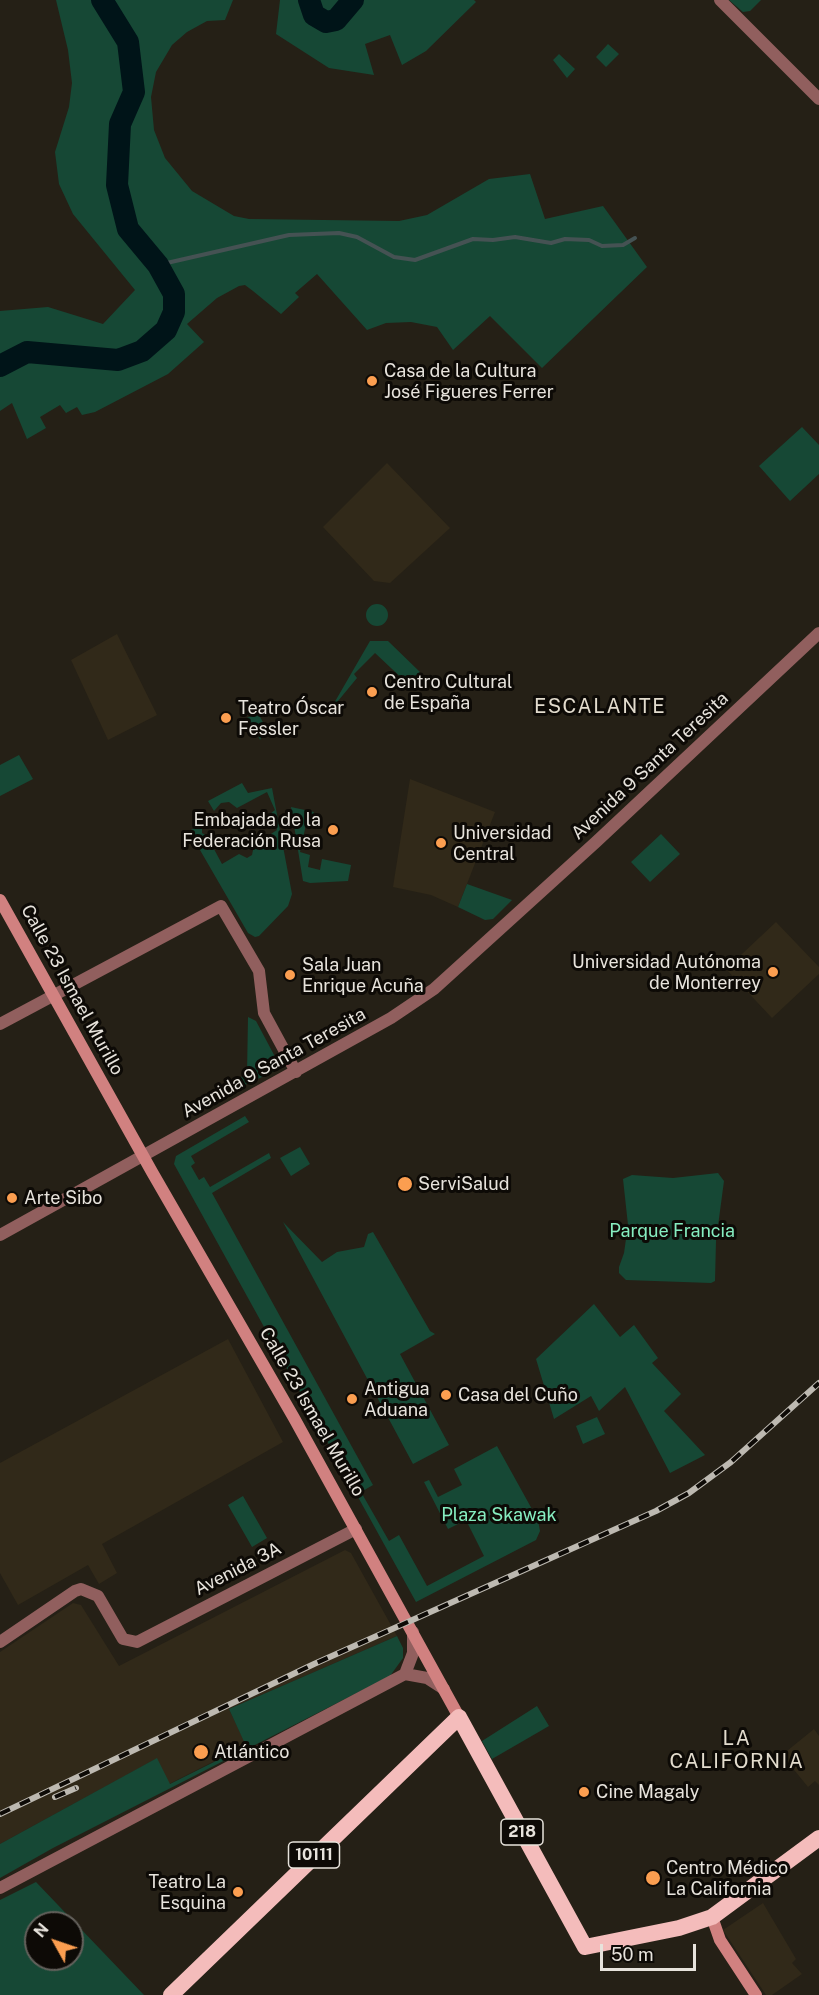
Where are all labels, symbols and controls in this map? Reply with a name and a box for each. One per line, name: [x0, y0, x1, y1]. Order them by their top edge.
place label: Casa de la Cultura José Figueres Ferrer: [384, 360, 554, 403]
marker: Casa de la Cultura José Figueres Ferrer: [365, 374, 379, 388]
place label: Centro Cultural de España: [384, 671, 512, 714]
marker: Centro Cultural de España: [365, 685, 379, 699]
street label: Avenida 9 Santa Teresita: [567, 688, 733, 844]
district label: ESCALANTE: [534, 695, 666, 719]
place label: Teatro Óscar Fessler: [238, 697, 344, 740]
marker: Teatro Óscar Fessler: [219, 711, 233, 725]
place label: Embajada de la Federación Rusa: [182, 809, 321, 852]
place label: Universidad Central: [453, 822, 552, 864]
marker: Embajada de la Federación Rusa: [326, 823, 340, 837]
marker: Universidad Central: [434, 836, 448, 850]
street label: Calle 23 Ismael Murillo: [16, 901, 128, 1079]
place label: Universidad Autónoma de Monterrey: [572, 951, 761, 994]
place label: Sala Juan Enrique Acuña: [302, 954, 424, 996]
marker: Universidad Autónoma de Monterrey: [766, 965, 780, 979]
marker: Sala Juan Enrique Acuña: [283, 968, 297, 982]
street label: Avenida 9 Santa Teresita: [178, 1003, 370, 1123]
place label: ServiSalud: [418, 1173, 509, 1195]
marker: ServiSalud: [396, 1175, 414, 1193]
place label: Arte Sibo: [24, 1187, 102, 1209]
marker: Arte Sibo: [5, 1191, 19, 1205]
park label: Parque Francia: [609, 1220, 735, 1242]
street label: Calle 23 Ismael Murillo: [255, 1324, 369, 1500]
place label: Antigua Aduana: [364, 1378, 430, 1420]
place label: Casa del Cuño: [458, 1384, 578, 1406]
marker: Casa del Cuño: [439, 1388, 453, 1402]
marker: Antigua Aduana: [345, 1392, 359, 1406]
park label: Plaza Skawak: [441, 1504, 557, 1526]
street label: Avenida 3A: [191, 1538, 285, 1600]
district label: LA CALIFORNIA: [670, 1727, 804, 1774]
place label: Atlántico: [214, 1741, 289, 1763]
marker: Atlántico: [192, 1743, 210, 1761]
place label: Cine Magaly: [596, 1781, 699, 1803]
marker: Cine Magaly: [577, 1785, 591, 1799]
road number: 218: [501, 1819, 543, 1845]
road number: 10111: [288, 1842, 340, 1868]
place label: Centro Médico La California: [666, 1857, 788, 1900]
marker: Centro Médico La California: [644, 1869, 662, 1887]
place label: Teatro La Esquina: [148, 1871, 226, 1914]
marker: Teatro La Esquina: [231, 1885, 245, 1899]
north arrow: [24, 1911, 84, 1971]
text: N: [30, 1919, 53, 1941]
scale bar: [603, 1932, 699, 1970]
text: 50 m: [611, 1944, 654, 1965]

